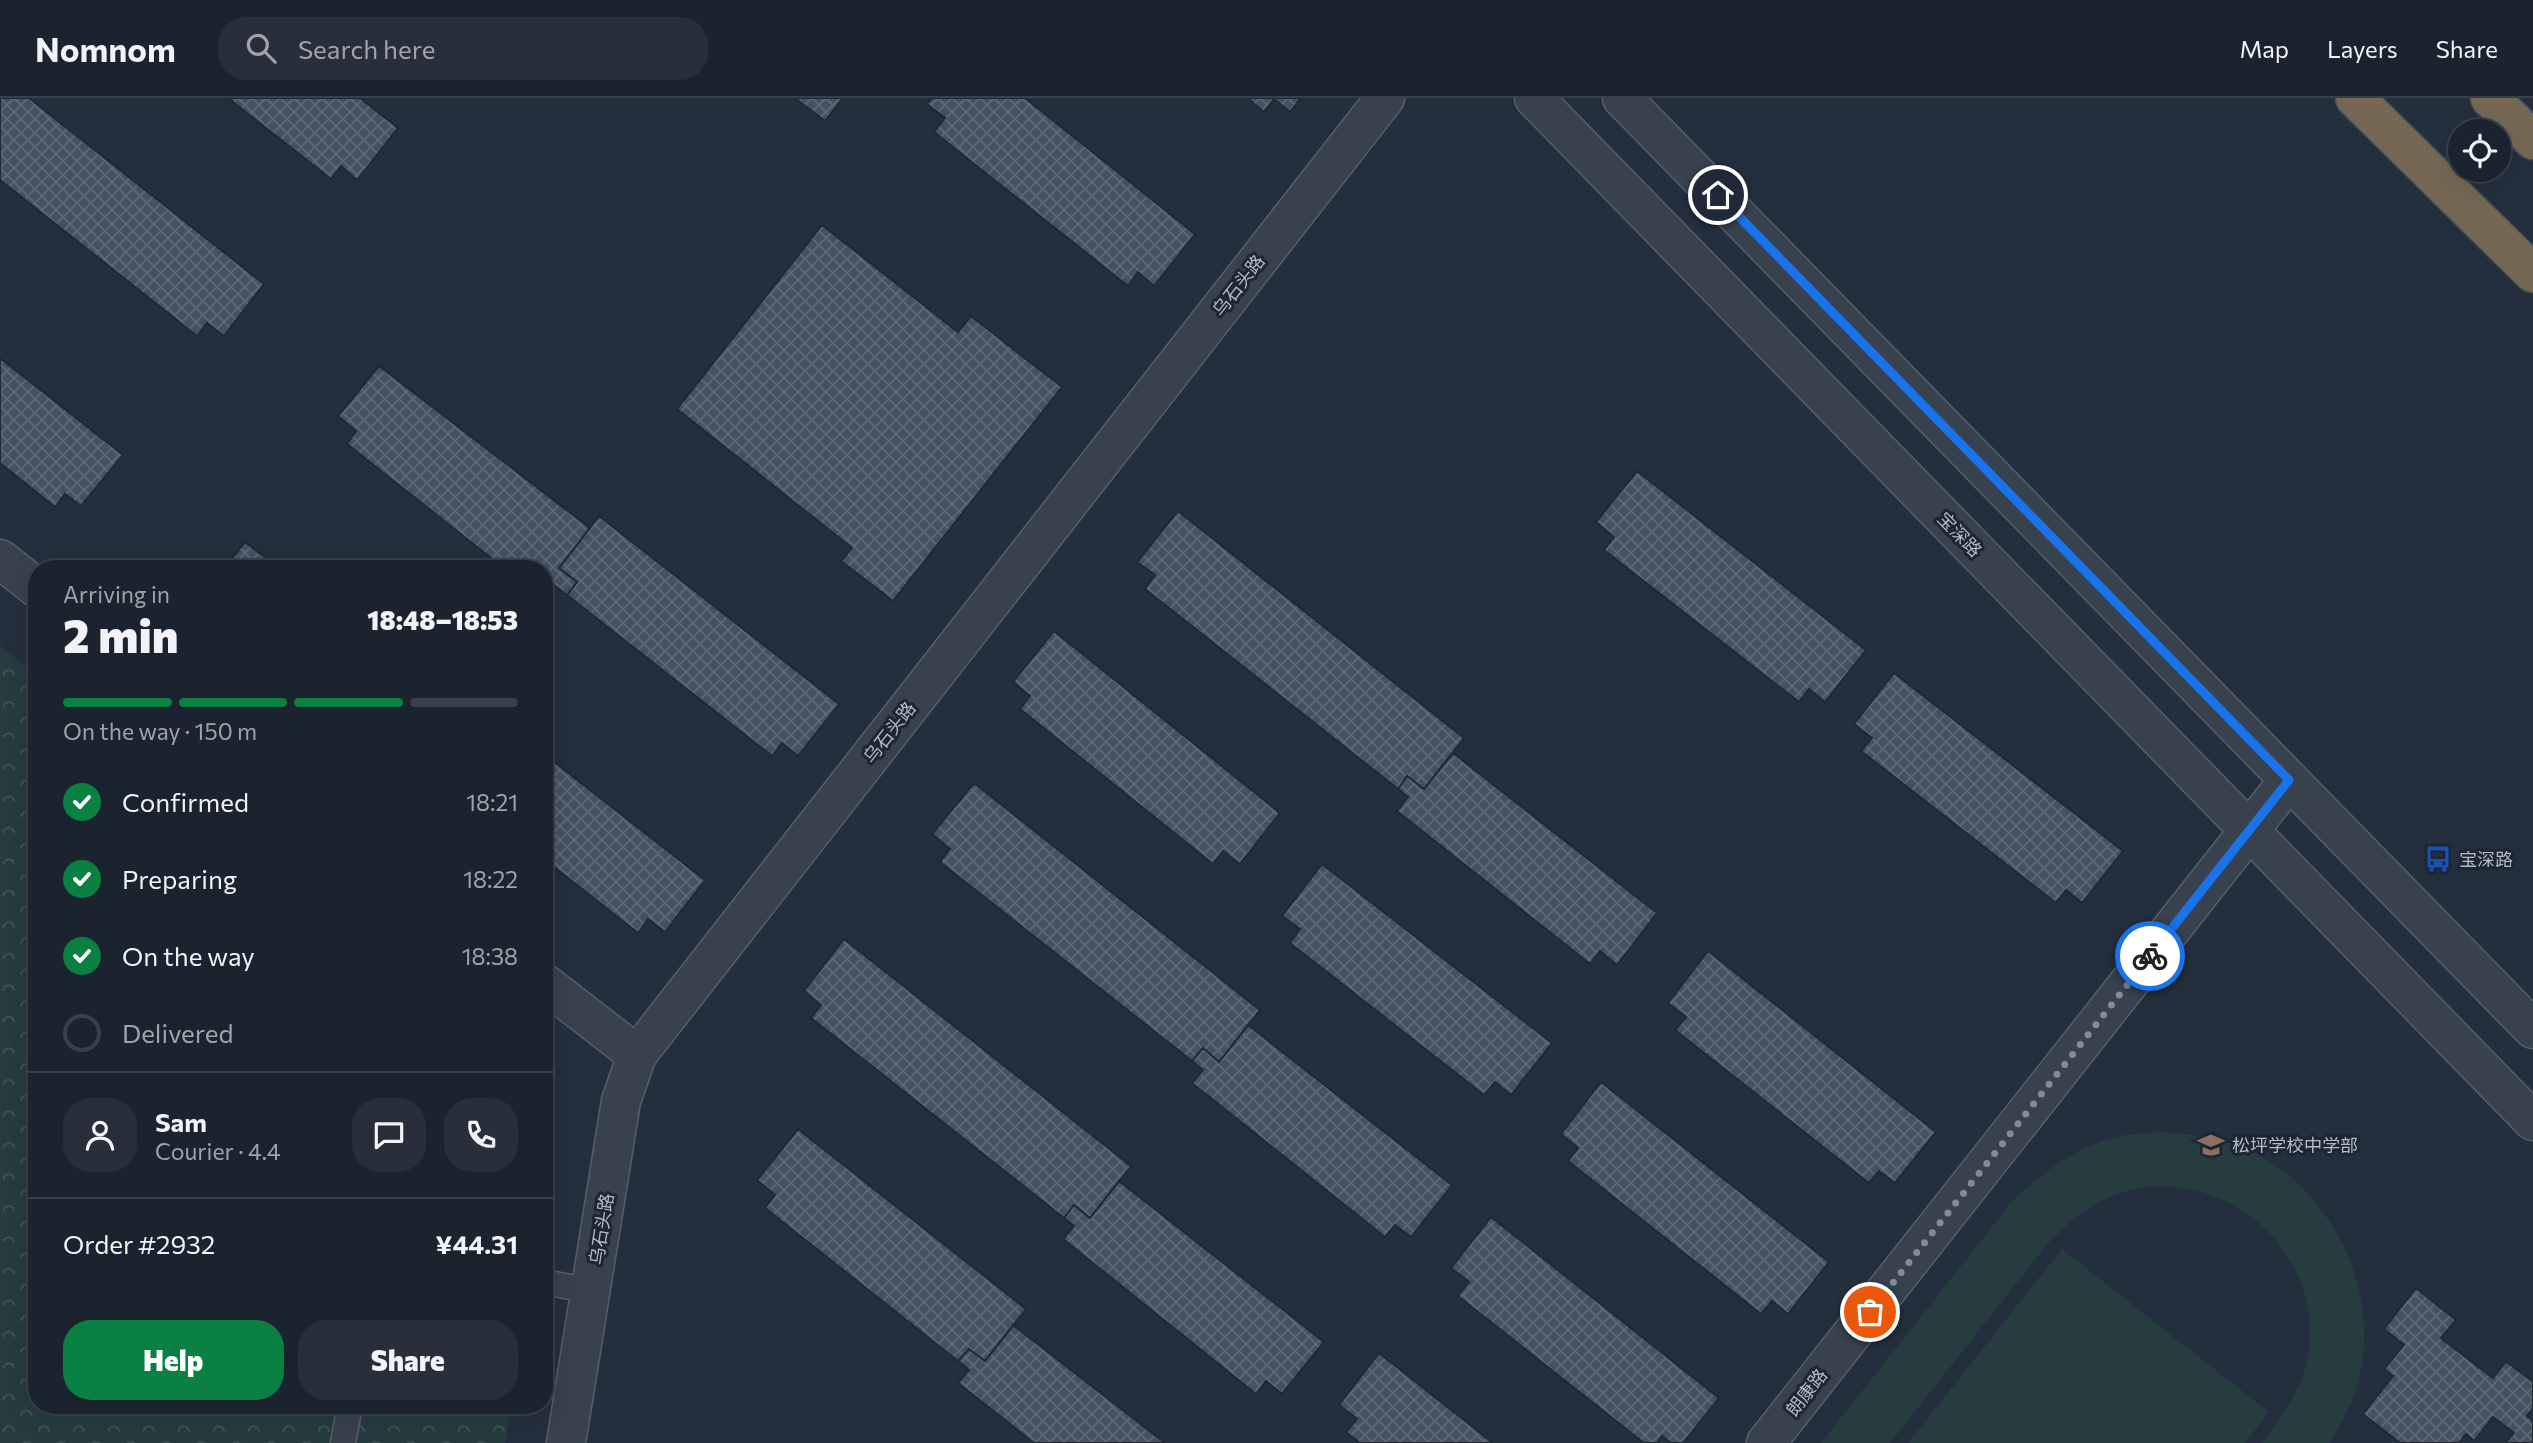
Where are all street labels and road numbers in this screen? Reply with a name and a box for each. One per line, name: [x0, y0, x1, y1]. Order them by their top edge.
street label: 乌石头路: [1207, 250, 1269, 320]
street label: 宝深路: [1933, 507, 1987, 561]
street label: 乌石头路: [858, 697, 920, 767]
street label: 乌石头路: [585, 1192, 617, 1266]
street label: 朗康路: [1781, 1364, 1831, 1420]

